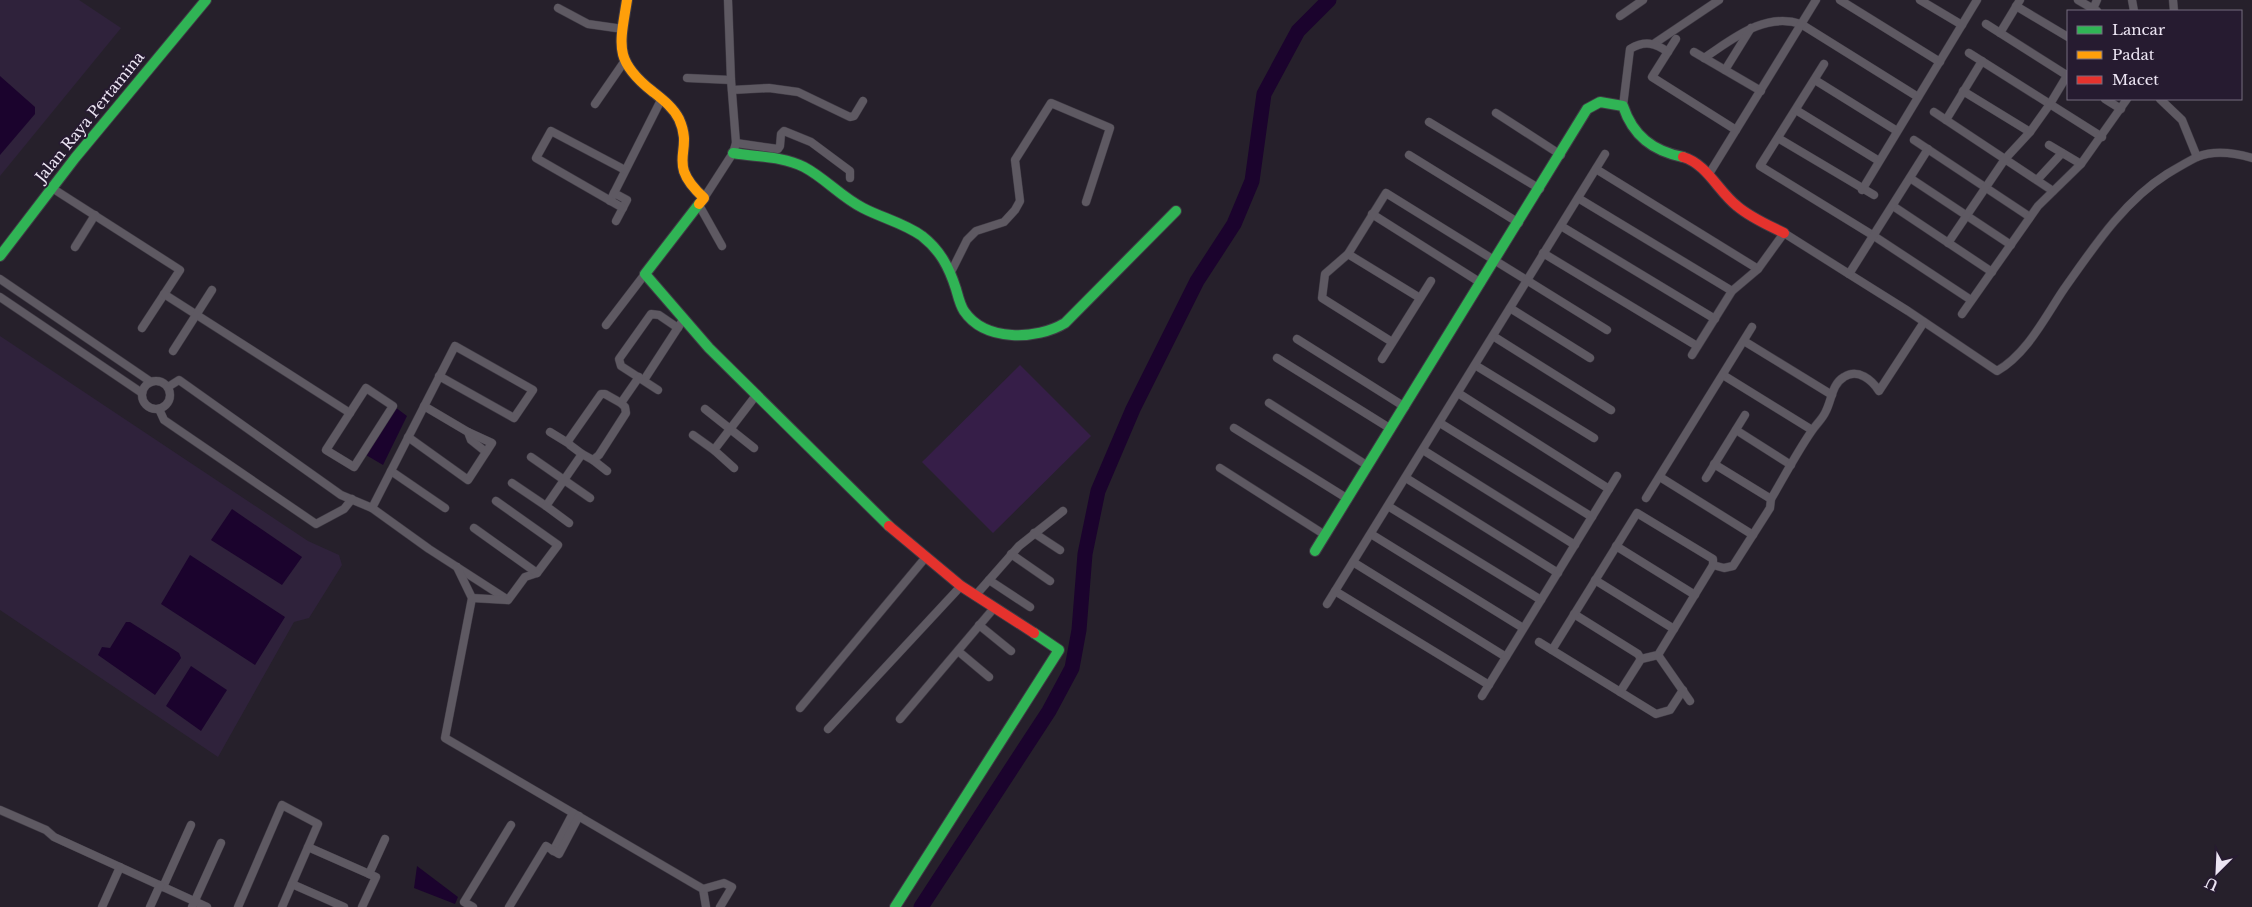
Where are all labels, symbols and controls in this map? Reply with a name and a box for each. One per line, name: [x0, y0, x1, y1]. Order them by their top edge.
legend: [2067, 10, 2242, 100]
text: Lancar: [2112, 20, 2166, 39]
text: Padat: [2112, 45, 2155, 64]
street label: Jalan Raya Pertamina: [30, 47, 149, 187]
text: Macet: [2112, 70, 2159, 89]
north arrow: [2192, 847, 2242, 897]
text: U: [2202, 873, 2221, 895]

